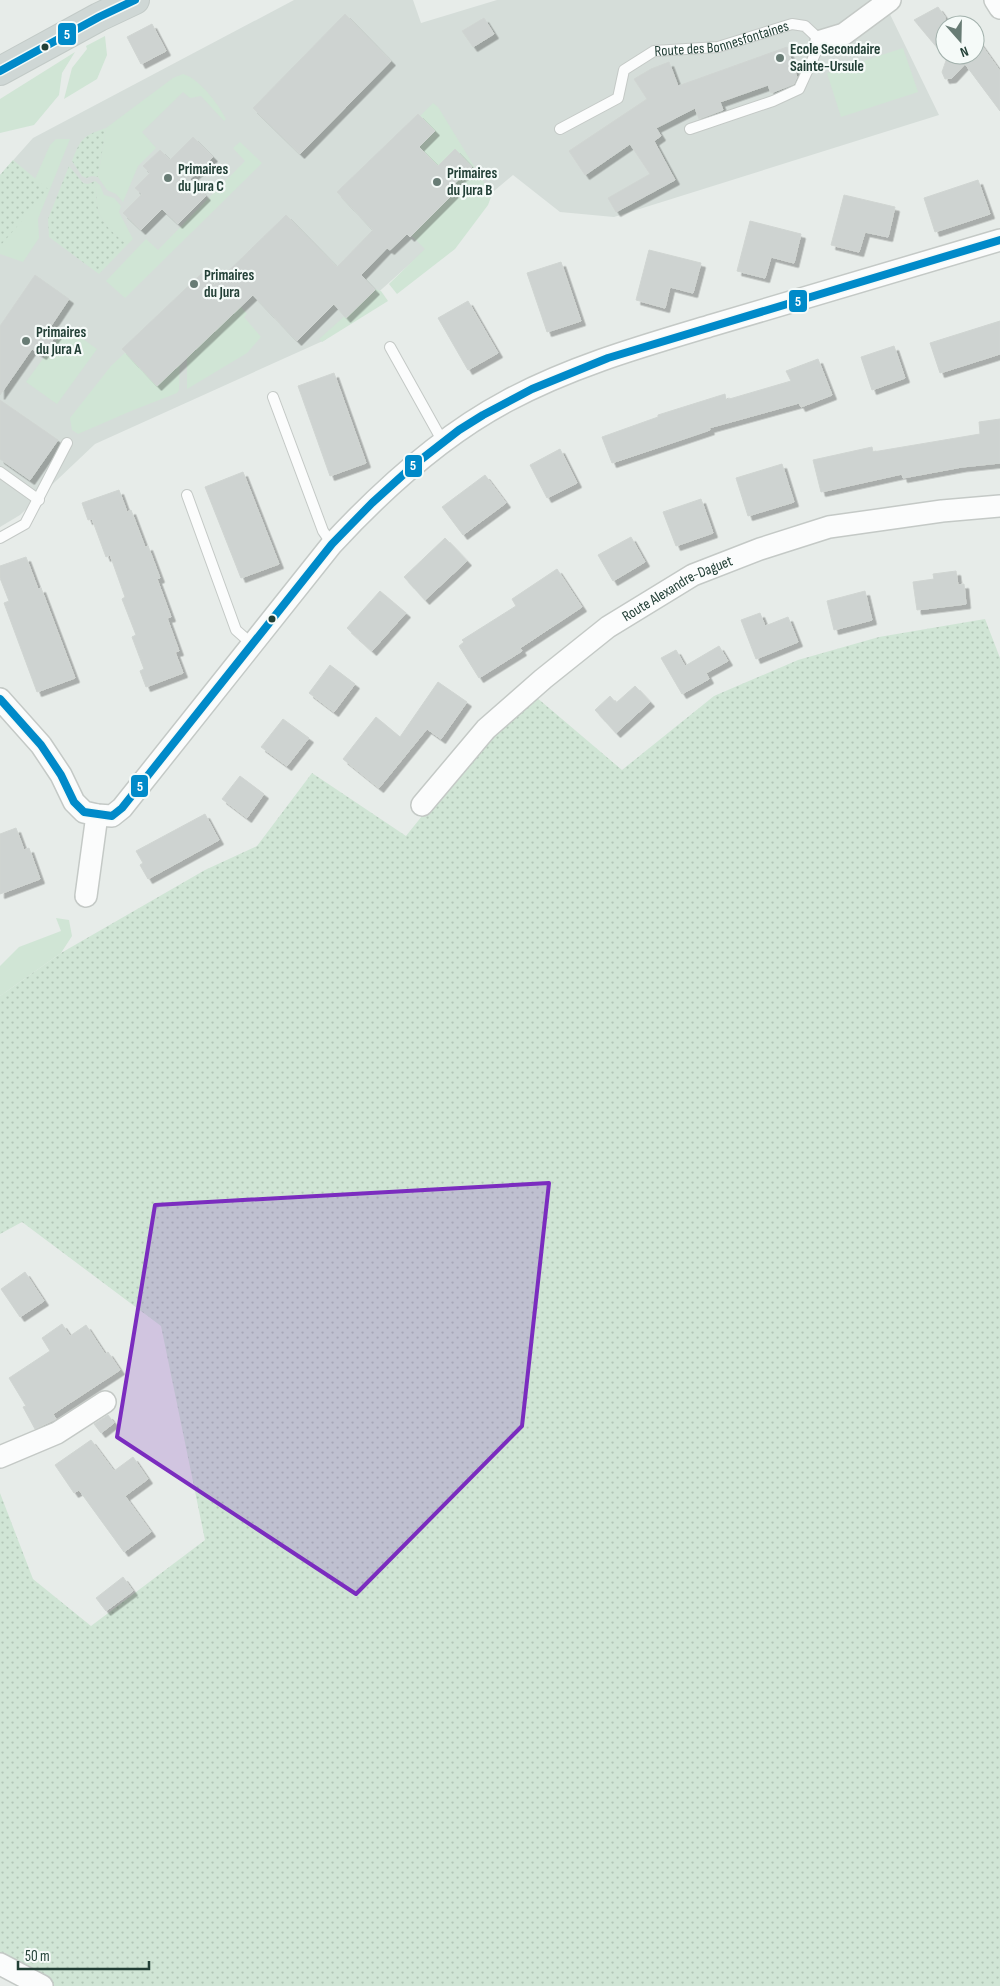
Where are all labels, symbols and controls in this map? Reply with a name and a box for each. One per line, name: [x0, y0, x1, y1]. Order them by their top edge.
north arrow: [935, 15, 985, 65]
street label: Route des Bonnesfontaines: [654, 17, 791, 61]
line badge: 5: [57, 22, 77, 46]
text: 5: [64, 26, 70, 43]
place label: Ecole Secondaire Sainte-Ursule: [790, 40, 880, 76]
unlabelled marker: [40, 42, 50, 52]
text: N: [958, 42, 971, 61]
marker: Ecole Secondaire Sainte-Ursule: [774, 52, 786, 64]
place label: Primaires du Jura C: [178, 160, 228, 196]
place label: Primaires du Jura B: [447, 164, 497, 200]
marker: Primaires du Jura C: [162, 172, 174, 184]
marker: Primaires du Jura B: [431, 176, 443, 188]
place label: Primaires du Jura: [204, 266, 254, 302]
marker: Primaires du Jura: [188, 278, 200, 290]
line badge: 5: [788, 289, 808, 313]
text: 5: [795, 293, 801, 310]
place label: Primaires du Jura A: [36, 323, 86, 359]
marker: Primaires du Jura A: [20, 335, 32, 347]
line badge: 5: [404, 454, 423, 478]
text: 5: [410, 457, 416, 474]
street label: Route Alexandre-Daguet: [619, 551, 736, 626]
unlabelled marker: [267, 614, 277, 624]
line badge: 5: [130, 774, 149, 798]
text: 5: [137, 778, 143, 795]
scale bar: [18, 1938, 149, 1970]
text: 50 m: [25, 1947, 50, 1966]

